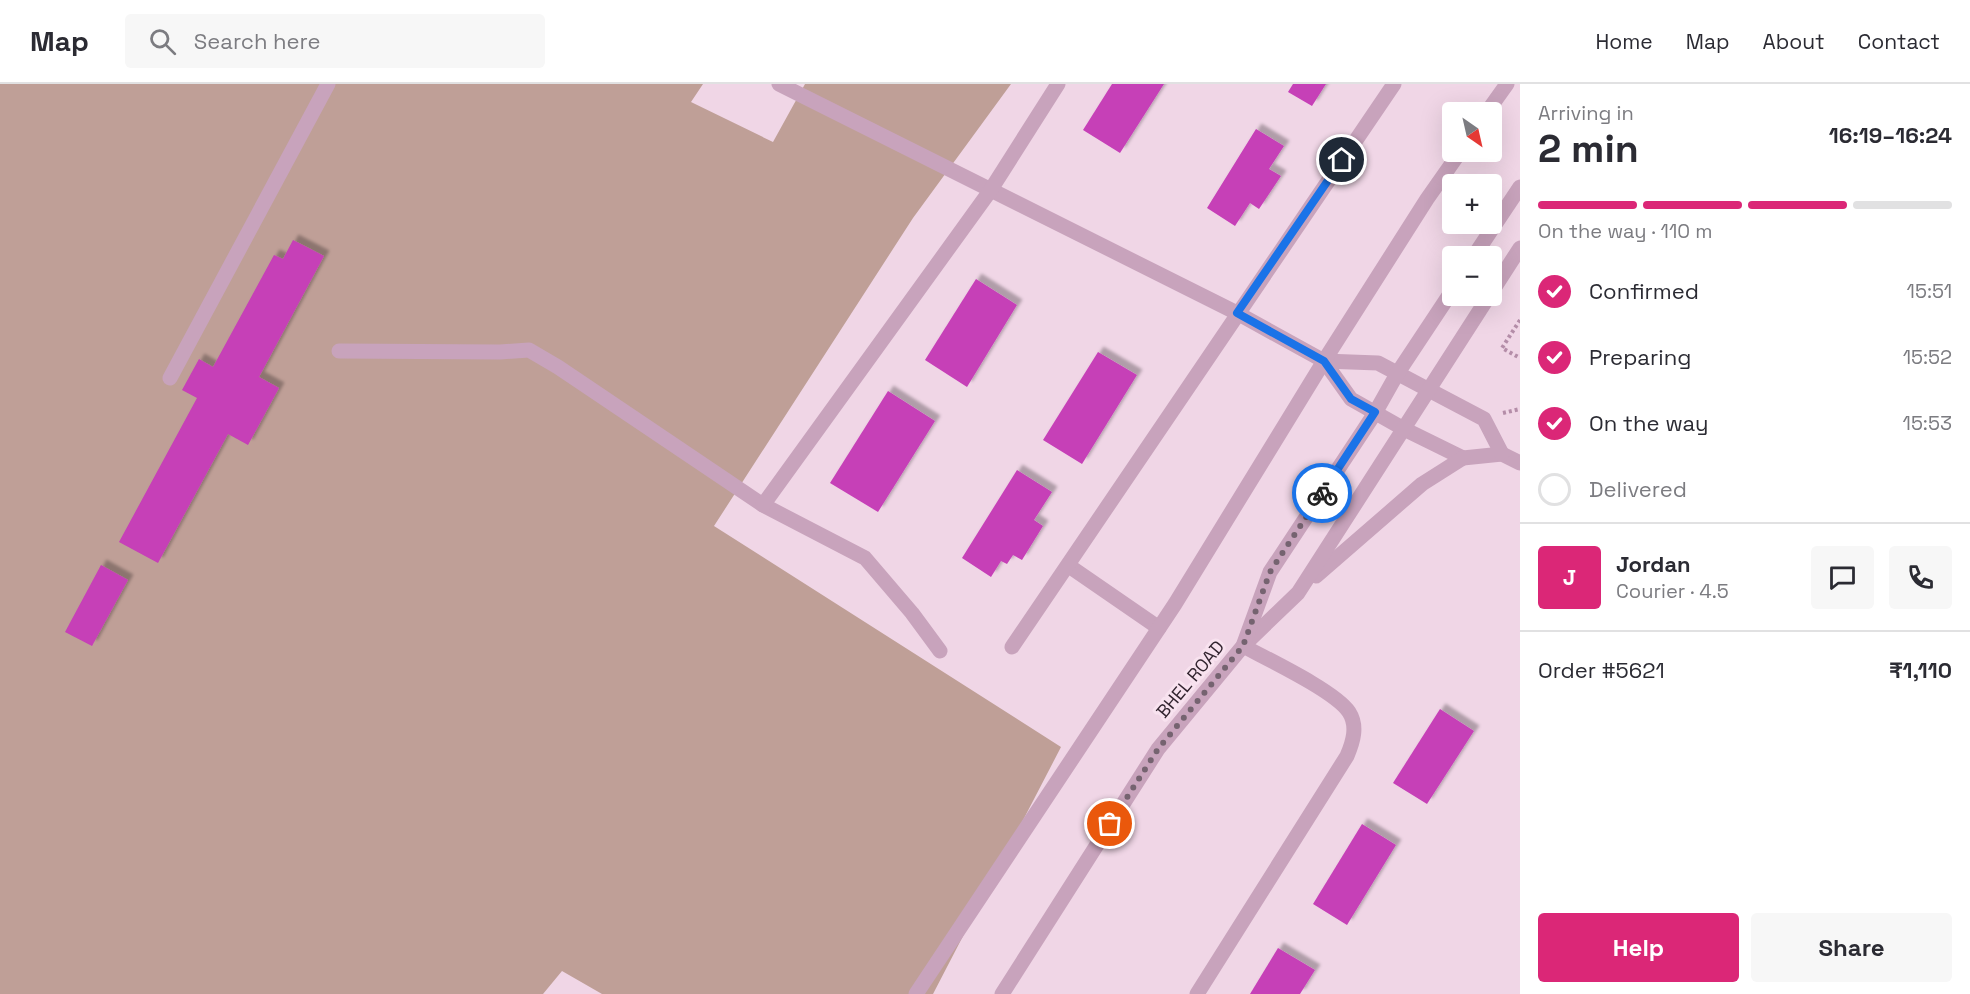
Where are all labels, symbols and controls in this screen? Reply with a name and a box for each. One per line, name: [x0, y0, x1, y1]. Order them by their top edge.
search box: [125, 14, 545, 68]
text: Map: [30, 23, 89, 59]
icon: search: [146, 25, 179, 58]
text: Search here: [194, 27, 321, 55]
text: Home: [1595, 28, 1653, 55]
text: Map: [1686, 28, 1730, 55]
text: About: [1763, 28, 1825, 55]
text: Contact: [1858, 28, 1940, 55]
text: Arriving in: [1538, 100, 1634, 126]
north arrow: [1442, 102, 1502, 162]
map controls: [1442, 102, 1502, 306]
text: 16:19–16:24: [1829, 121, 1952, 149]
text: 2 min: [1538, 124, 1639, 173]
pin: [1316, 134, 1367, 185]
icon: home: [1325, 143, 1358, 176]
button: +: [1442, 174, 1502, 234]
text: On the way · 110 m: [1538, 218, 1712, 244]
button: −: [1442, 246, 1502, 306]
icon: check: [1538, 275, 1571, 308]
text: Confirmed: [1589, 277, 1699, 305]
text: 15:51: [1907, 278, 1952, 304]
icon: check: [1538, 341, 1571, 374]
text: Preparing: [1589, 343, 1691, 371]
text: 15:52: [1903, 344, 1952, 370]
icon: check: [1538, 407, 1571, 440]
text: On the way: [1589, 409, 1708, 437]
text: 15:53: [1903, 410, 1952, 436]
courier: [1292, 463, 1352, 523]
text: Delivered: [1589, 475, 1687, 503]
icon: bike: [1306, 477, 1339, 510]
button: chat: [1811, 546, 1874, 609]
button: phone: [1889, 546, 1952, 609]
text: Jordan: [1616, 550, 1691, 578]
text: J: [1563, 563, 1576, 591]
text: Courier · 4.5: [1616, 578, 1729, 604]
street label: BHEL ROAD: [1151, 635, 1229, 723]
text: Order #5621: [1538, 656, 1665, 684]
text: ₹1,110: [1889, 656, 1952, 684]
pin: [1084, 798, 1135, 849]
icon: bag: [1093, 807, 1126, 840]
button: Help: [1538, 913, 1739, 982]
button: Share: [1751, 913, 1952, 982]

